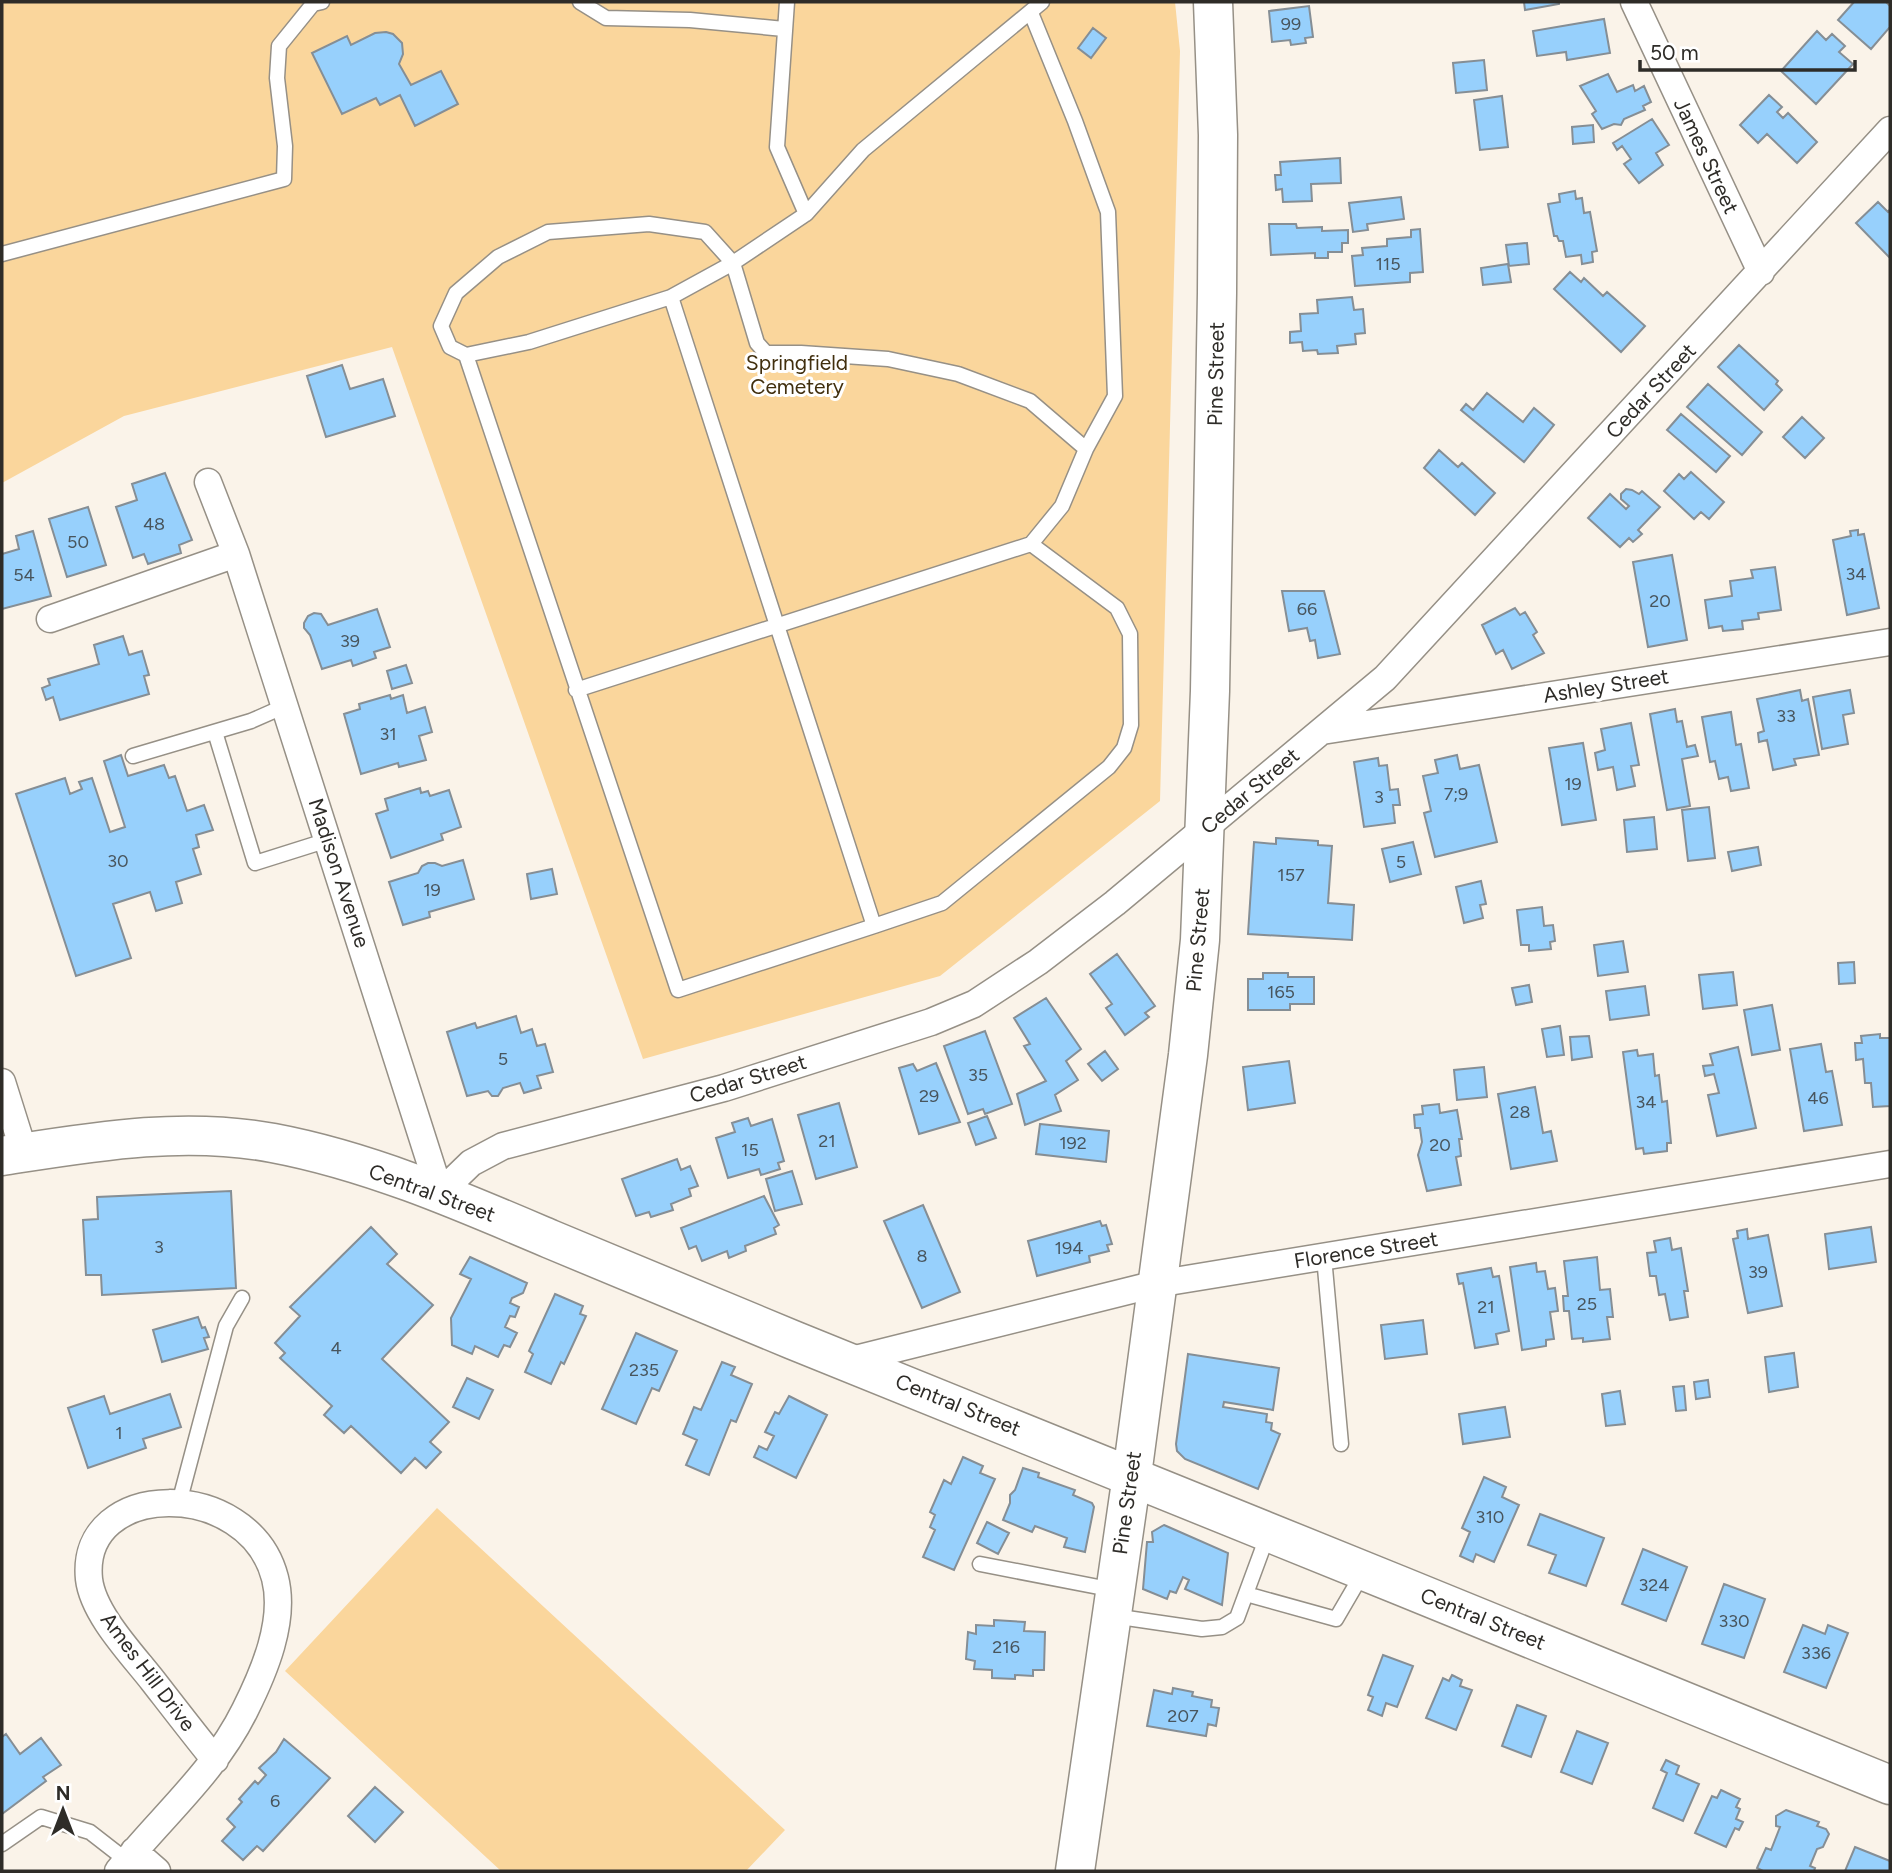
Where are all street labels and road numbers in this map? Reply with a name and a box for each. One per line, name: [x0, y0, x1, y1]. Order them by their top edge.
street label: James Street: [1669, 94, 1744, 218]
street label: Pine Street: [1202, 322, 1229, 426]
street label: Cedar Street: [1600, 338, 1701, 443]
street label: Ashley Street: [1541, 663, 1670, 708]
street label: Cedar Street: [1195, 742, 1304, 839]
street label: Madison Avenue: [304, 795, 375, 951]
street label: Pine Street: [1181, 887, 1215, 993]
street label: Cedar Street: [686, 1049, 809, 1108]
street label: Central Street: [366, 1158, 499, 1227]
street label: Florence Street: [1292, 1226, 1440, 1273]
street label: Central Street: [892, 1368, 1024, 1441]
street label: Pine Street: [1107, 1450, 1146, 1556]
street label: Central Street: [1417, 1582, 1549, 1655]
street label: Ames Hill Drive: [96, 1607, 201, 1736]

